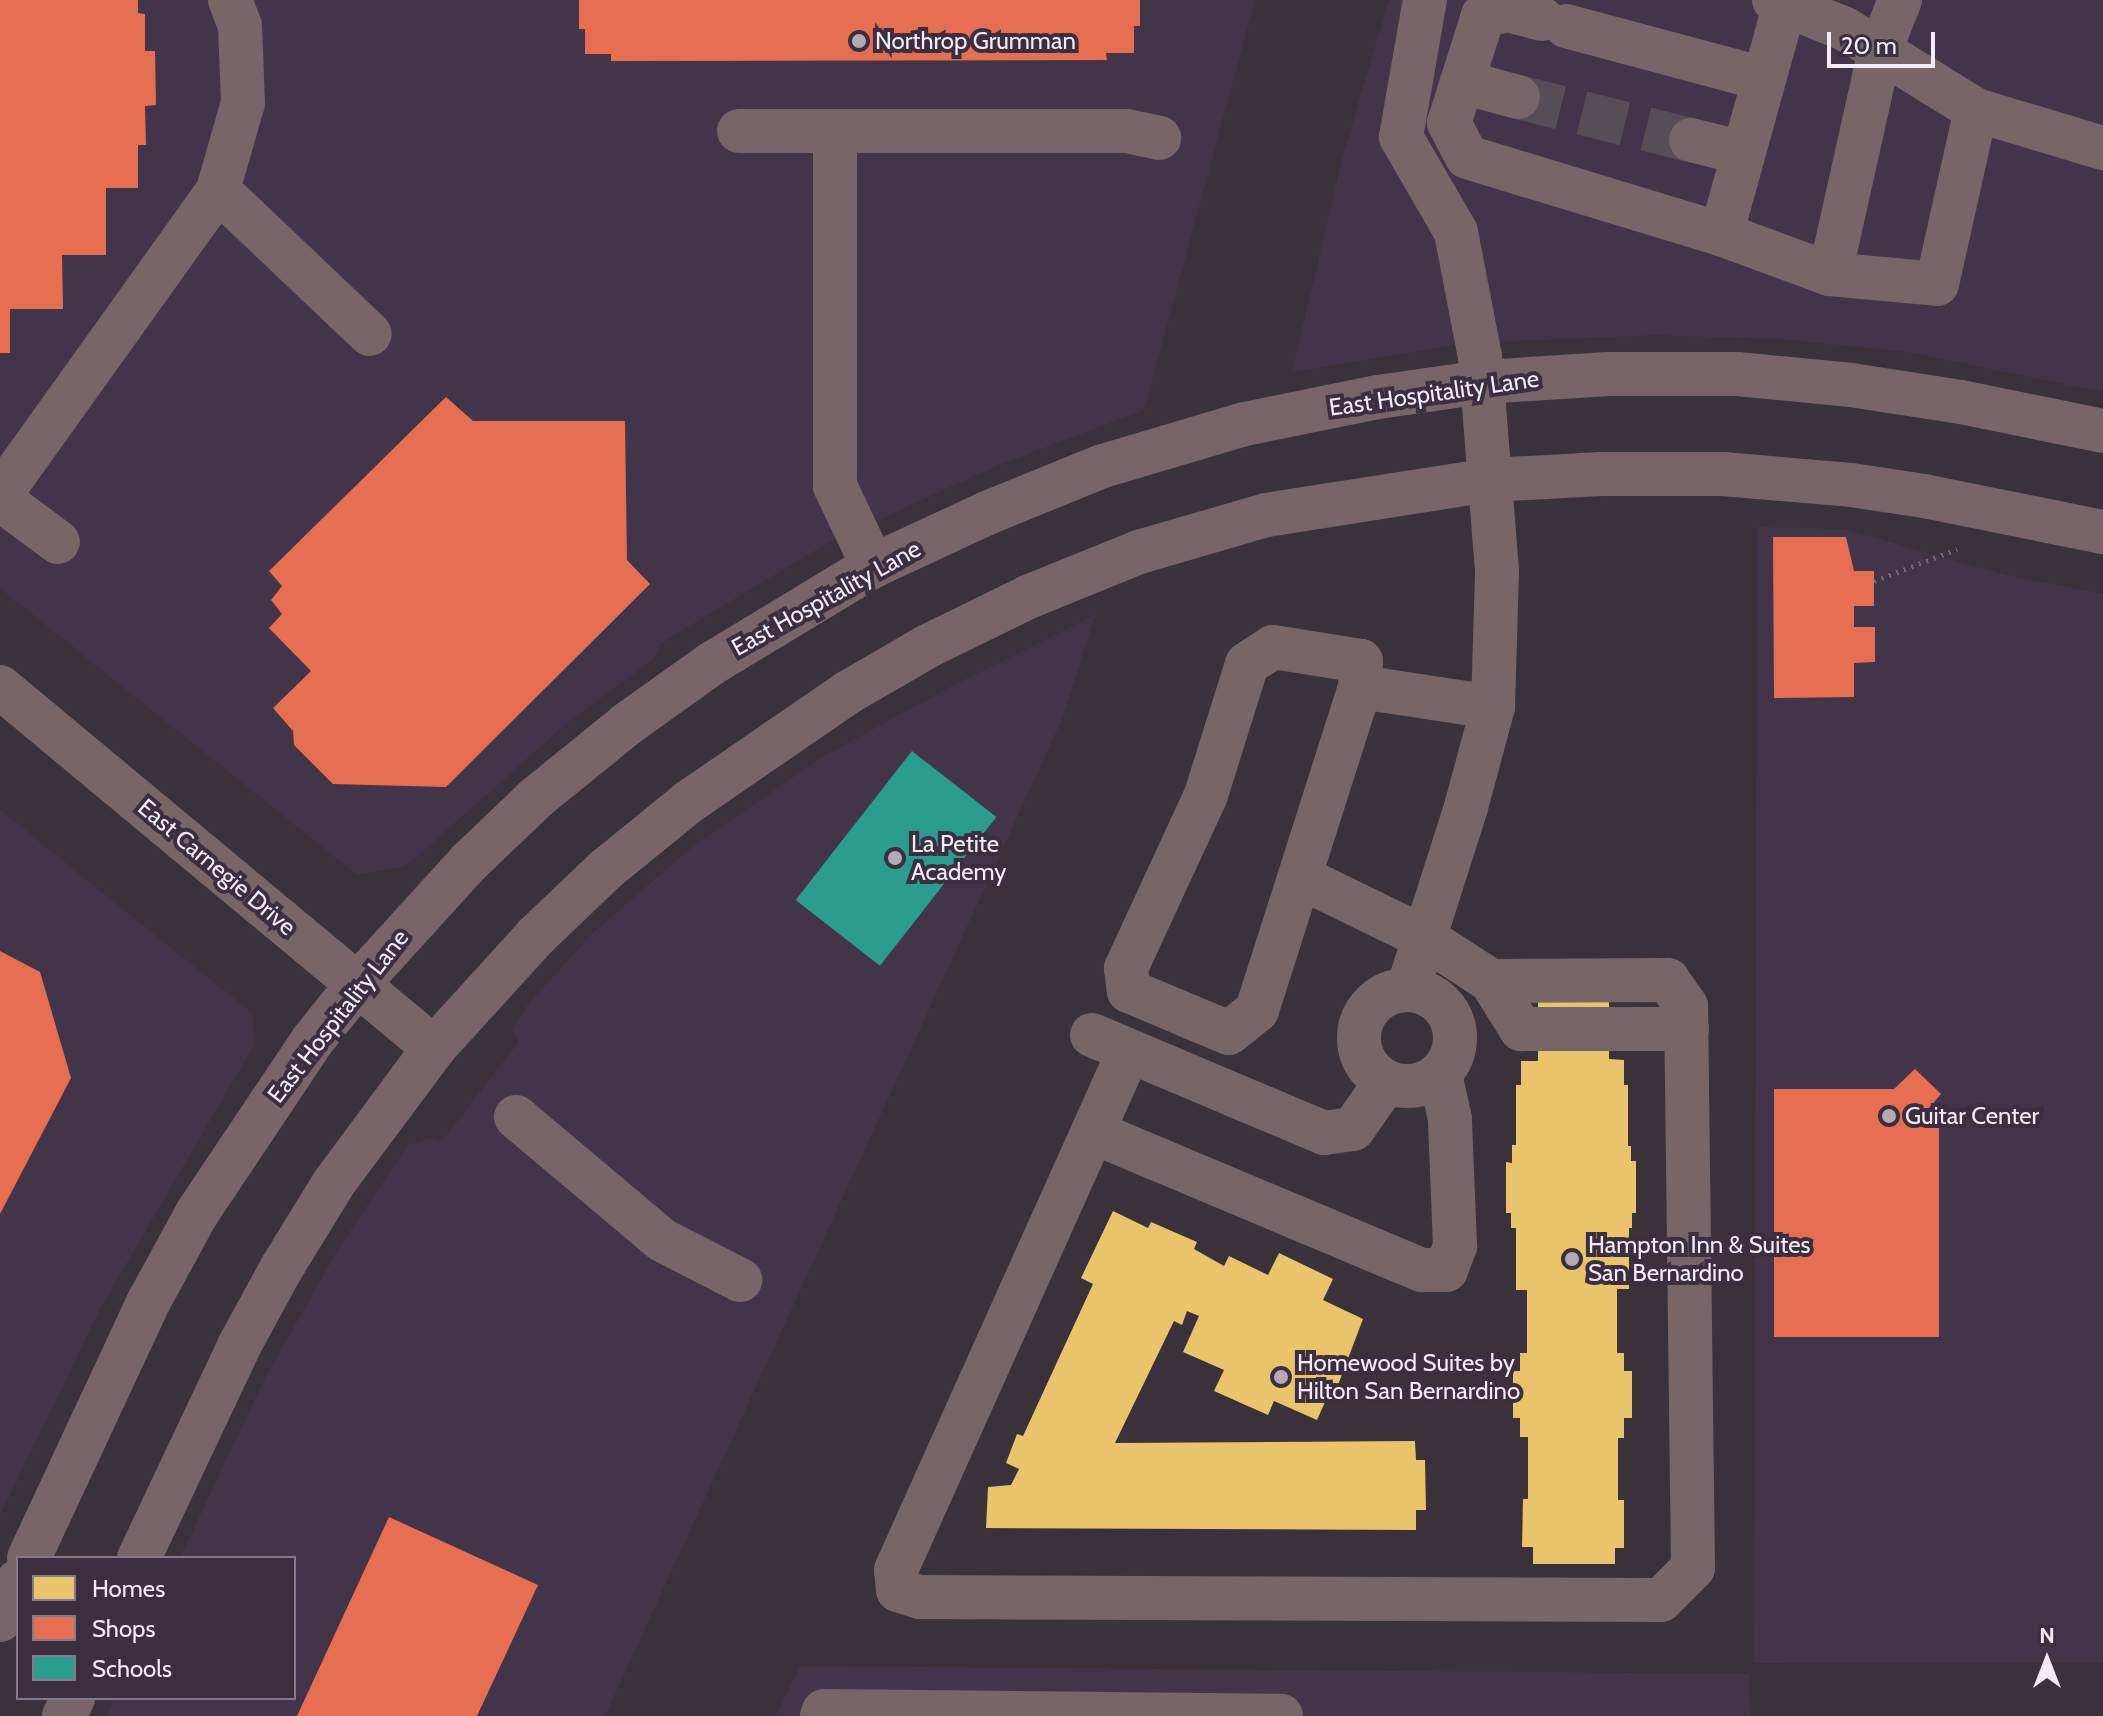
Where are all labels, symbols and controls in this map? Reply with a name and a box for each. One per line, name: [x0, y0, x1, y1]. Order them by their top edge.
scale bar: [1831, 16, 1939, 66]
place label: Northrop Grumman: [875, 27, 1076, 55]
text: 20 m: [1841, 31, 1897, 60]
marker: Northrop Grumman: [850, 32, 868, 50]
street label: East Hospitality Lane: [1327, 364, 1541, 422]
street label: East Hospitality Lane: [726, 534, 926, 662]
street label: East Carnegie Drive: [132, 793, 302, 941]
place label: La Petite Academy: [911, 830, 1006, 886]
marker: La Petite Academy: [886, 849, 904, 867]
street label: East Hospitality Lane: [261, 924, 415, 1108]
place label: Guitar Center: [1905, 1102, 2039, 1130]
marker: Guitar Center: [1880, 1107, 1898, 1125]
place label: Hampton Inn & Suites San Bernardino: [1588, 1231, 1810, 1287]
marker: Hampton Inn & Suites San Bernardino: [1563, 1250, 1581, 1268]
place label: Homewood Suites by Hilton San Bernardino: [1297, 1349, 1520, 1405]
marker: Homewood Suites by Hilton San Bernardino: [1272, 1368, 1290, 1386]
legend: [16, 1556, 296, 1700]
text: Homes: [92, 1574, 165, 1603]
text: Shops: [92, 1614, 155, 1643]
north arrow: [2007, 1620, 2087, 1700]
text: N: [2039, 1622, 2055, 1649]
text: Schools: [92, 1654, 172, 1683]

